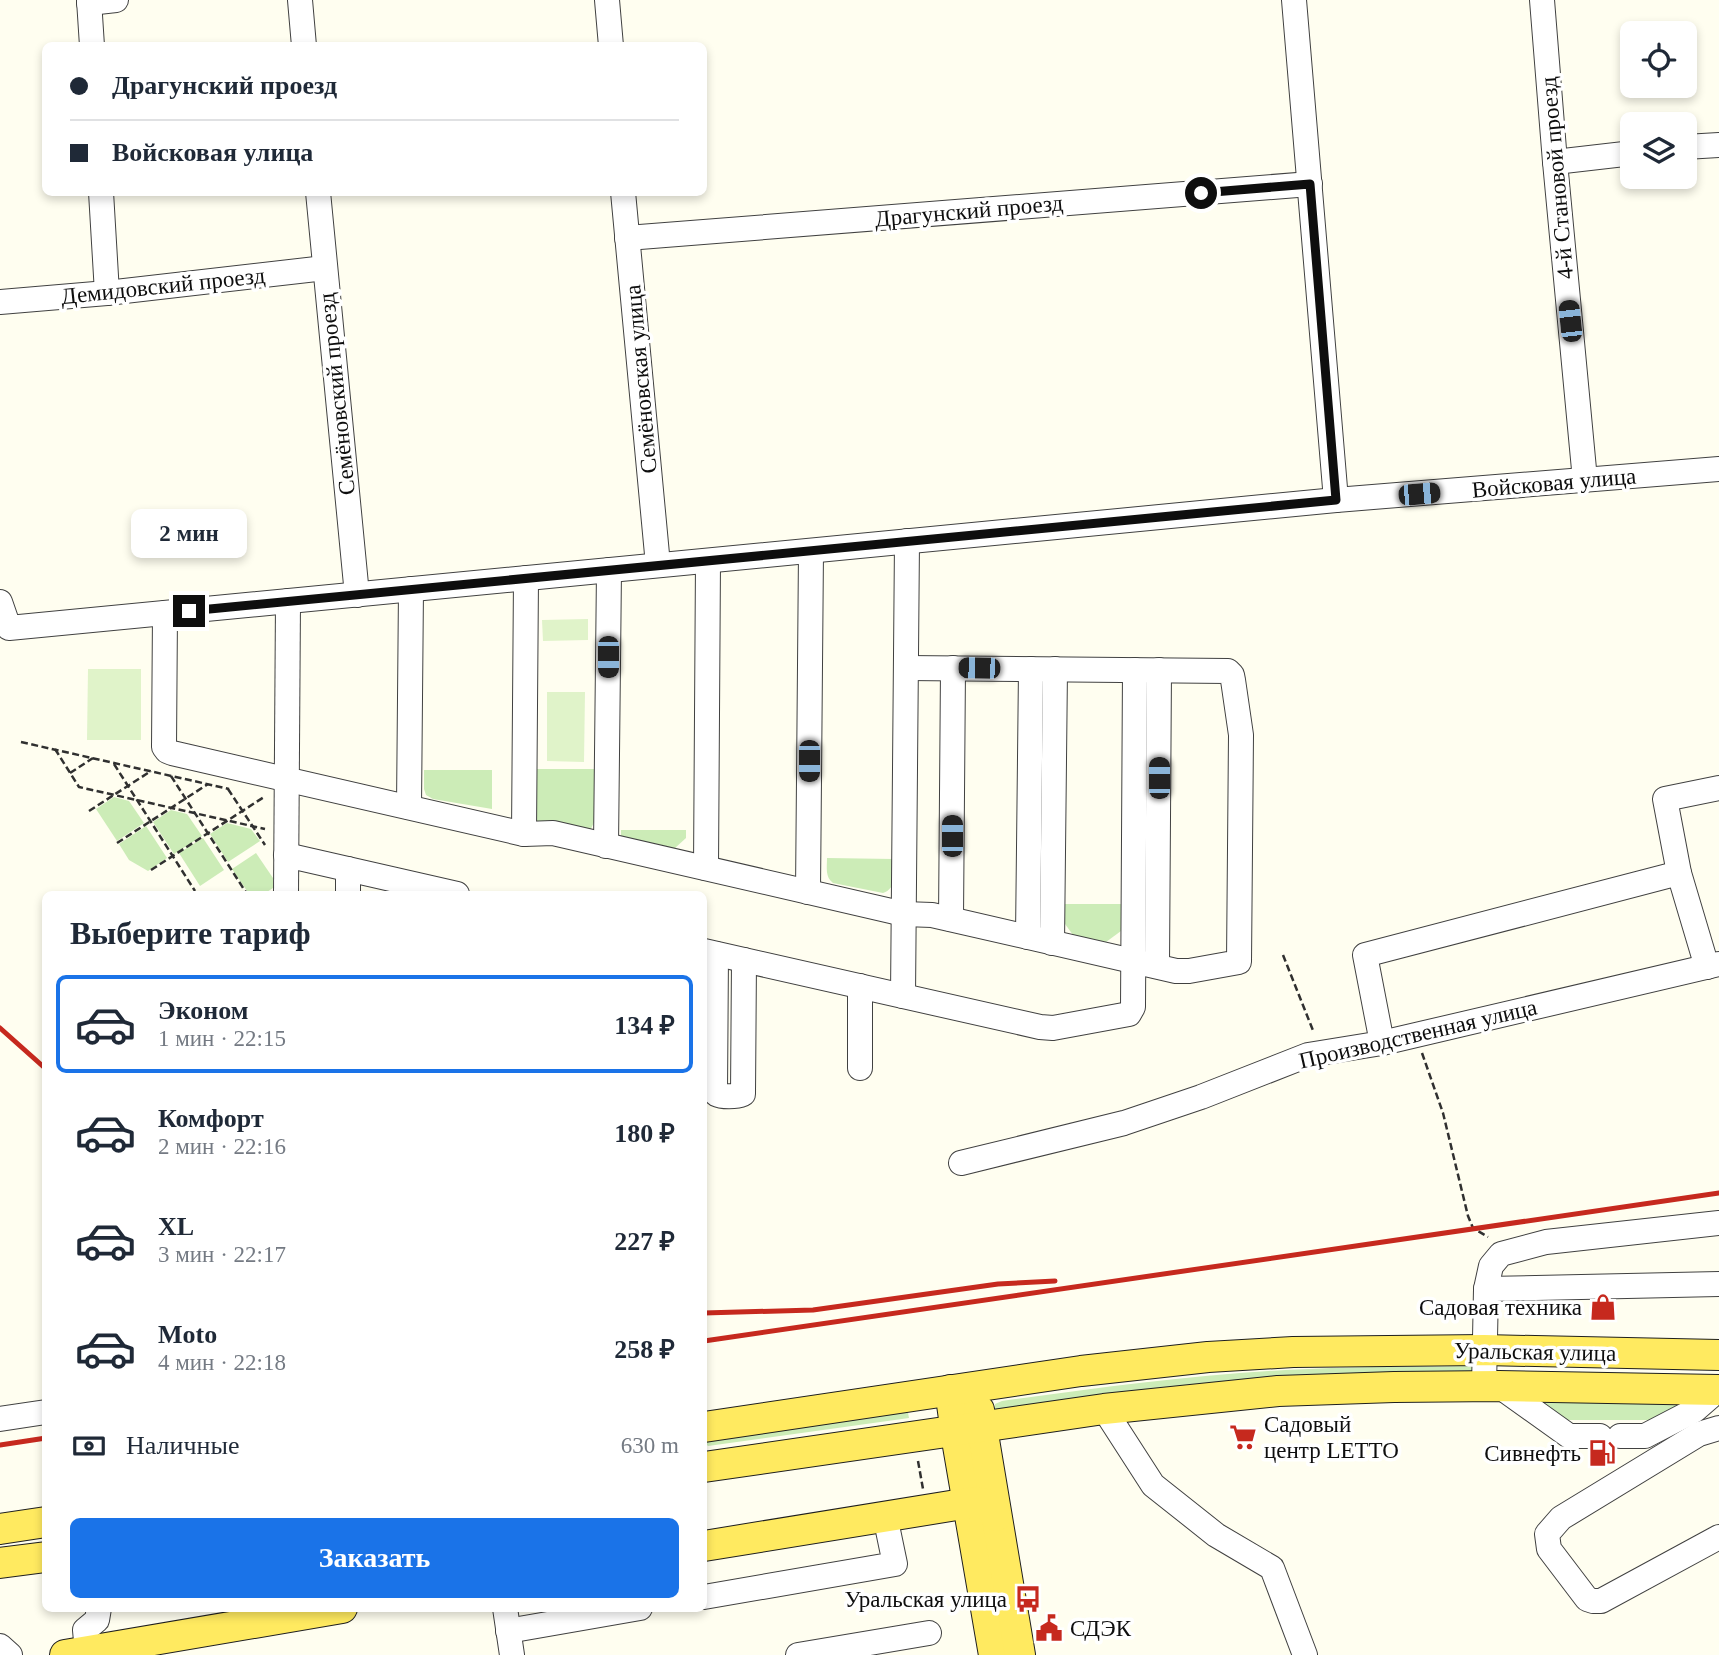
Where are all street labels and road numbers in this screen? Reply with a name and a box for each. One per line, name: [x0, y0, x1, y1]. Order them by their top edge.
street label: 4-й Становой проезд: [1536, 75, 1578, 280]
street label: Драгунский проезд: [874, 190, 1064, 232]
street label: Демидовский проезд: [60, 263, 267, 309]
street label: Семёновская улица: [620, 284, 662, 474]
street label: Семёновский проезд: [314, 291, 360, 496]
street label: Войсковая улица: [1471, 463, 1637, 503]
street label: Производственная улица: [1297, 994, 1539, 1074]
street label: Уральская улица: [1454, 1338, 1616, 1366]

